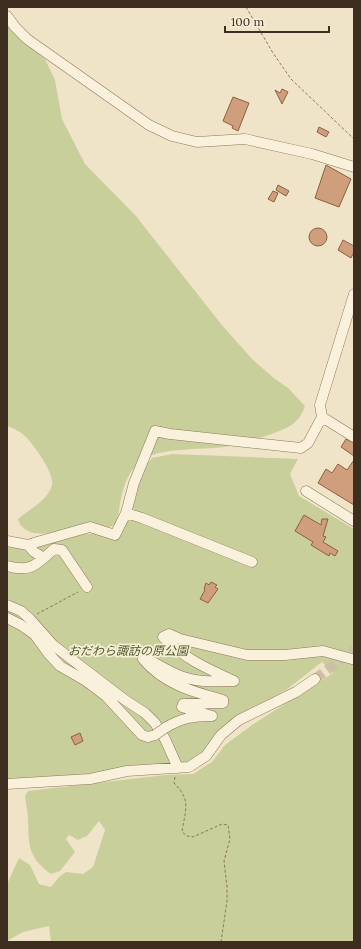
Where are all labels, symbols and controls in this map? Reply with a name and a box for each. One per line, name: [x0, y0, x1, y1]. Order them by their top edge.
scale bar: [225, 8, 329, 34]
text: 100 m: [231, 14, 264, 29]
park label: おだわら諏訪の原公園: [68, 643, 190, 658]

